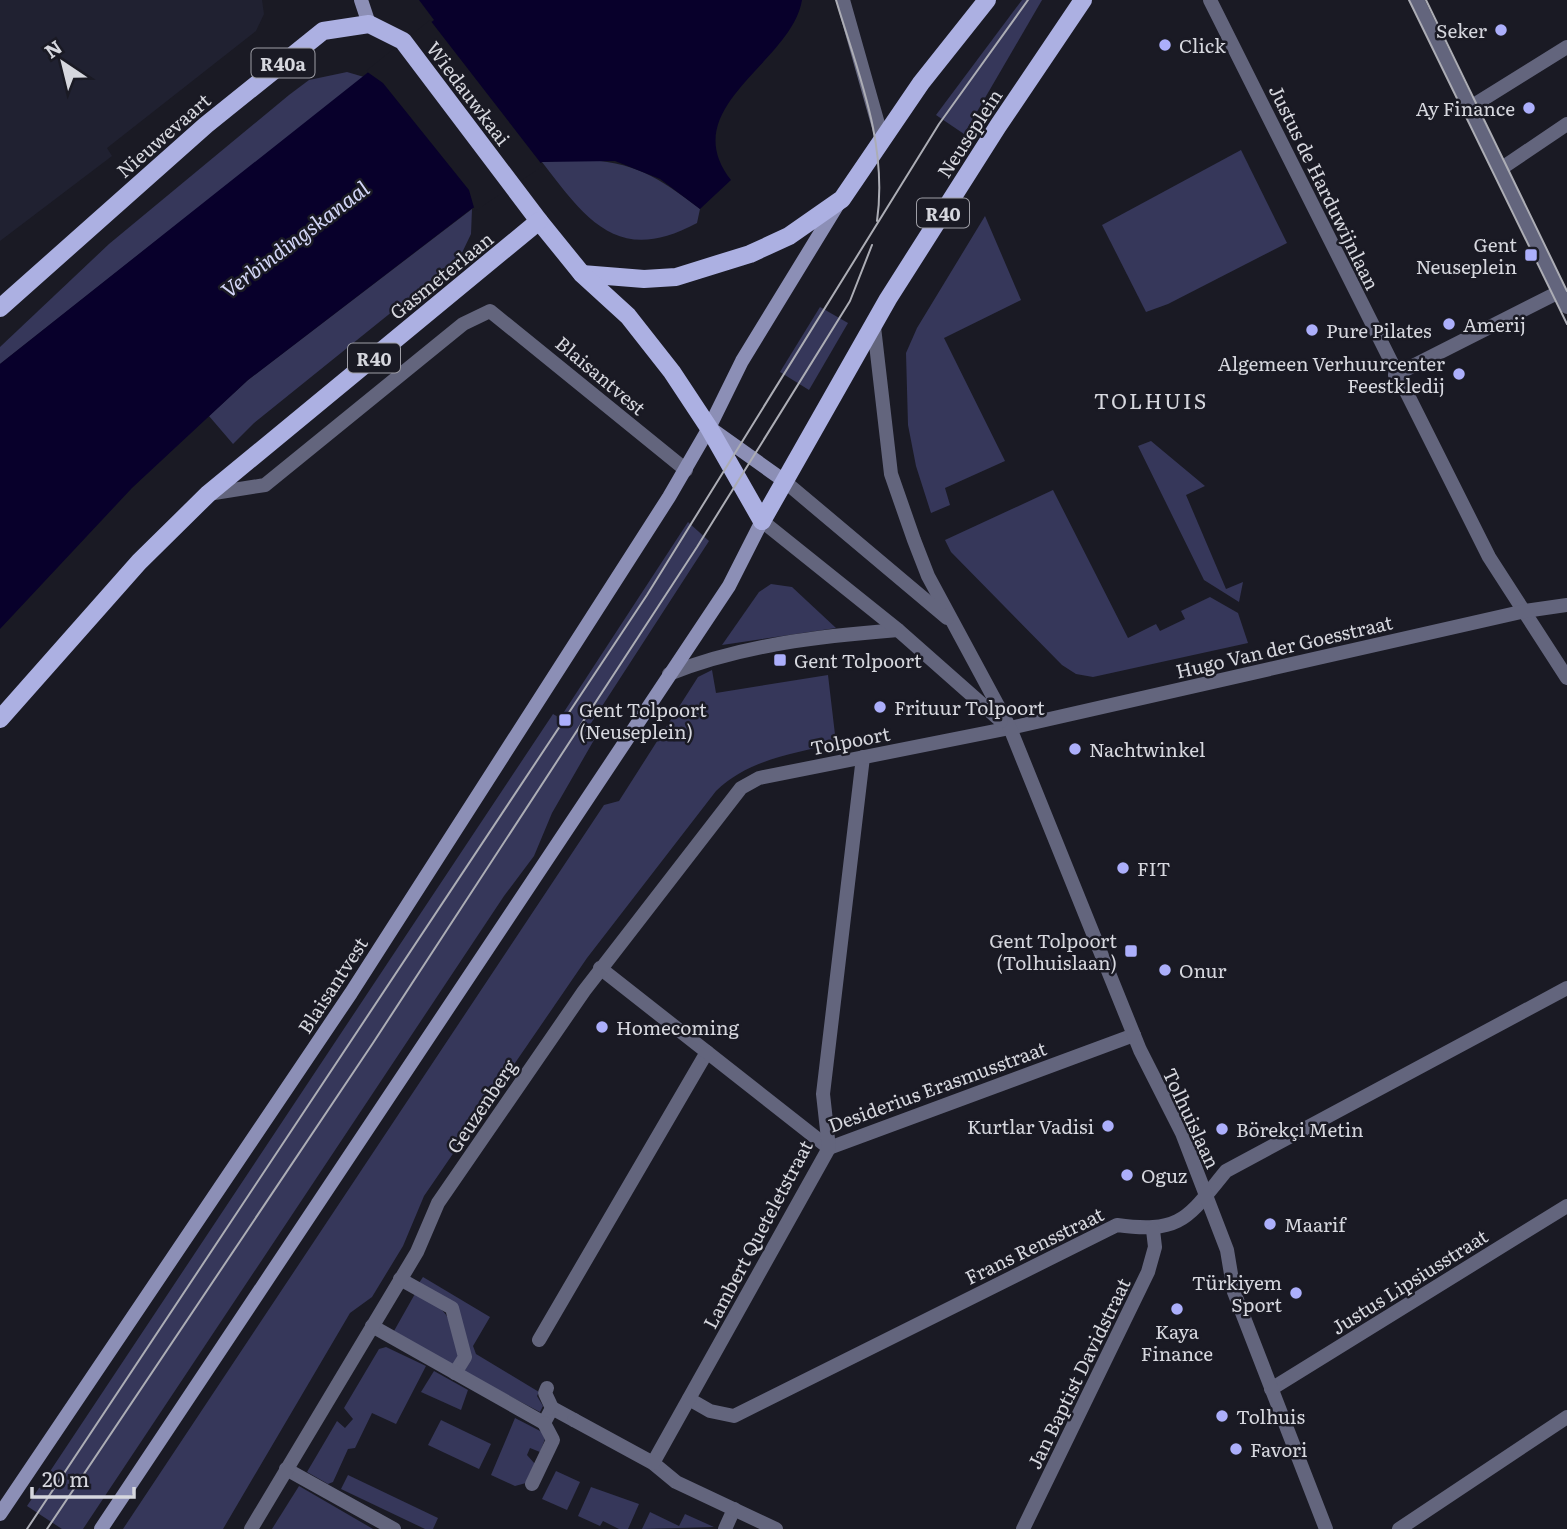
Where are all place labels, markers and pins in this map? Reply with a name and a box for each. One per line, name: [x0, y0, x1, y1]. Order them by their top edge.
place label: Seker: [1436, 16, 1487, 44]
marker: Seker: [1493, 22, 1509, 38]
place label: Click: [1179, 31, 1226, 59]
marker: Click: [1157, 37, 1173, 53]
place label: Ay Finance: [1416, 94, 1515, 122]
marker: Ay Finance: [1521, 100, 1537, 116]
place label: Gent Neuseplein: [1416, 230, 1517, 280]
marker: Gent Neuseplein: [1523, 247, 1539, 263]
place label: Amerij: [1463, 310, 1526, 338]
place label: Pure Pilates: [1326, 316, 1432, 344]
marker: Amerij: [1441, 316, 1457, 332]
marker: Pure Pilates: [1304, 322, 1320, 338]
place label: Algemeen Verhuurcenter Feestkledij: [1218, 349, 1445, 399]
marker: Algemeen Verhuurcenter Feestkledij: [1451, 366, 1467, 382]
place label: Gent Tolpoort: [794, 646, 922, 674]
marker: Gent Tolpoort: [772, 652, 788, 668]
place label: Frituur Tolpoort: [894, 693, 1045, 721]
place label: Gent Tolpoort (Neuseplein): [579, 695, 707, 745]
marker: Frituur Tolpoort: [872, 699, 888, 715]
marker: Gent Tolpoort (Neuseplein): [557, 712, 573, 728]
place label: Nachtwinkel: [1089, 735, 1205, 763]
marker: Nachtwinkel: [1067, 741, 1083, 757]
place label: FIT: [1137, 854, 1170, 882]
marker: FIT: [1115, 860, 1131, 876]
place label: Gent Tolpoort (Tolhuislaan): [989, 926, 1117, 976]
marker: Gent Tolpoort (Tolhuislaan): [1123, 943, 1139, 959]
place label: Onur: [1179, 956, 1227, 984]
marker: Onur: [1157, 962, 1173, 978]
place label: Homecoming: [616, 1013, 740, 1041]
marker: Homecoming: [594, 1019, 610, 1035]
place label: Kurtlar Vadisi: [967, 1112, 1094, 1140]
place label: Börekçi Metin: [1236, 1115, 1364, 1143]
marker: Kurtlar Vadisi: [1100, 1118, 1116, 1134]
marker: Börekçi Metin: [1214, 1121, 1230, 1137]
place label: Oguz: [1141, 1161, 1187, 1189]
marker: Oguz: [1119, 1167, 1135, 1183]
place label: Maarif: [1284, 1210, 1347, 1238]
marker: Maarif: [1262, 1216, 1278, 1232]
place label: Türkiyem Sport: [1192, 1268, 1282, 1318]
marker: Türkiyem Sport: [1288, 1285, 1304, 1301]
marker: Kaya Finance: [1169, 1301, 1185, 1317]
place label: Kaya Finance: [1141, 1317, 1213, 1367]
place label: Tolhuis: [1236, 1402, 1305, 1430]
marker: Tolhuis: [1214, 1408, 1230, 1424]
place label: Favori: [1250, 1435, 1307, 1463]
marker: Favori: [1228, 1441, 1244, 1457]

